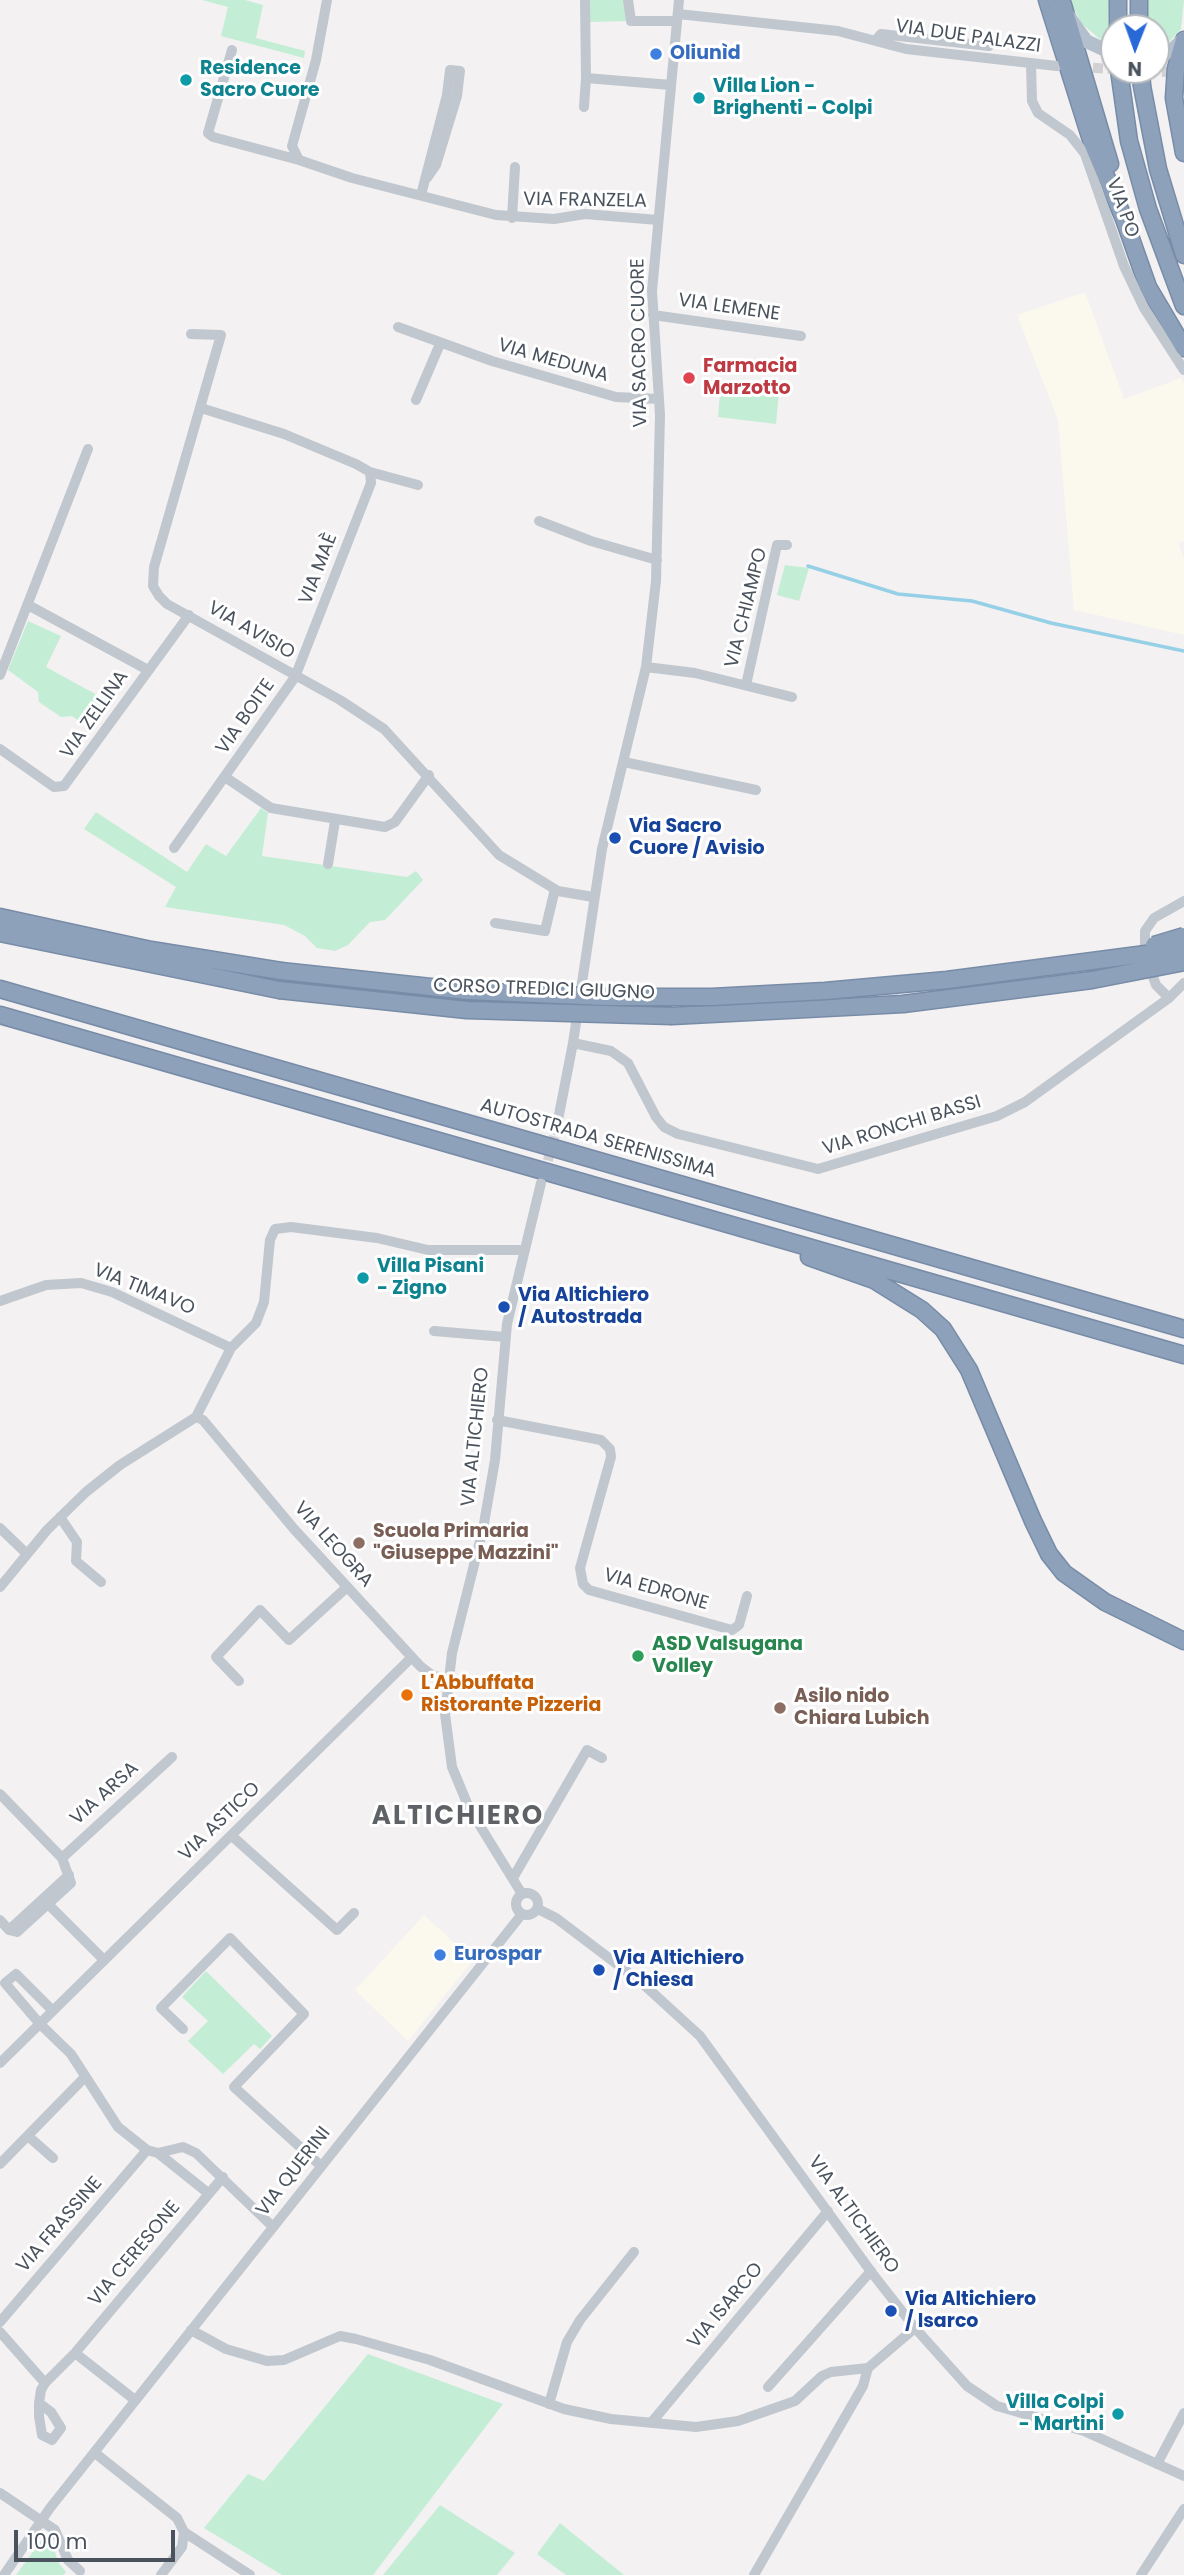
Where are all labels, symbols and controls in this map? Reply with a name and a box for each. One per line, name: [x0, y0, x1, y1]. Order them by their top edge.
north arrow: [1100, 14, 1170, 84]
street label: VIA DUE PALAZZI: [894, 16, 1042, 58]
place label: Oliunìd: [670, 43, 741, 65]
marker: Oliunìd: [648, 46, 664, 62]
text: N: [1127, 55, 1142, 82]
place label: Residence Sacro Cuore: [200, 58, 320, 102]
marker: Residence Sacro Cuore: [178, 72, 194, 88]
place label: Villa Lion - Brighenti - Colpi: [713, 76, 873, 120]
marker: Villa Lion - Brighenti - Colpi: [691, 90, 707, 106]
street label: VIA PO: [1101, 175, 1143, 241]
street label: VIA FRANZELA: [523, 189, 647, 213]
street label: VIA SACRO CUORE: [627, 258, 653, 428]
street label: VIA LEMENE: [677, 290, 781, 326]
street label: VIA MEDUNA: [495, 334, 611, 388]
place label: Farmacia Marzotto: [703, 356, 797, 400]
marker: Farmacia Marzotto: [681, 370, 697, 386]
street label: VIA MAÈ: [295, 530, 343, 608]
street label: VIA CHIAMPO: [721, 546, 773, 670]
street label: VIA AVISIO: [204, 597, 298, 665]
street label: VIA ZELLINA: [56, 666, 134, 764]
street label: VIA BOITE: [212, 675, 280, 759]
place label: Via Sacro Cuore / Avisio: [629, 816, 765, 860]
marker: Via Sacro Cuore / Avisio: [607, 830, 623, 846]
street label: CORSO TREDICI GIUGNO: [433, 975, 655, 1005]
street label: VIA RONCHI BASSI: [820, 1091, 984, 1161]
street label: AUTOSTRADA SERENISSIMA: [477, 1094, 719, 1184]
place label: Villa Pisani - Zigno: [377, 1256, 484, 1300]
street label: VIA TIMAVO: [90, 1259, 198, 1321]
marker: Villa Pisani - Zigno: [355, 1270, 371, 1286]
place label: Via Altichiero / Autostrada: [518, 1285, 649, 1329]
marker: Via Altichiero / Autostrada: [496, 1299, 512, 1315]
street label: VIA ALTICHIERO: [457, 1366, 495, 1508]
street label: VIA LEOGRA: [289, 1497, 377, 1593]
place label: Scuola Primaria "Giuseppe Mazzini": [373, 1521, 559, 1565]
marker: Scuola Primaria "Giuseppe Mazzini": [351, 1535, 367, 1551]
street label: VIA EDRONE: [601, 1564, 711, 1616]
place label: ASD Valsugana Volley: [652, 1634, 803, 1678]
marker: ASD Valsugana Volley: [630, 1648, 646, 1664]
place label: L'Abbuffata Ristorante Pizzeria: [421, 1673, 601, 1717]
place label: Asilo nido Chiara Lubich: [794, 1686, 930, 1730]
marker: L'Abbuffata Ristorante Pizzeria: [399, 1687, 415, 1703]
marker: Asilo nido Chiara Lubich: [772, 1700, 788, 1716]
street label: VIA ARSA: [66, 1758, 144, 1830]
street label: VIA ASTICO: [175, 1778, 265, 1866]
district label: ALTICHIERO: [373, 1801, 543, 1833]
place label: Eurospar: [454, 1944, 542, 1966]
marker: Eurospar: [432, 1947, 448, 1963]
place label: Via Altichiero / Chiesa: [613, 1948, 744, 1992]
marker: Via Altichiero / Chiesa: [591, 1962, 607, 1978]
street label: VIA QUERINI: [252, 2123, 336, 2221]
street label: VIA ALTICHIERO: [803, 2152, 903, 2278]
street label: VIA FRASSINE: [12, 2172, 108, 2278]
street label: VIA CERESONE: [84, 2197, 186, 2311]
street label: VIA ISARCO: [683, 2258, 769, 2354]
place label: Via Altichiero / Isarco: [905, 2289, 1036, 2333]
marker: Via Altichiero / Isarco: [883, 2303, 899, 2319]
place label: Villa Colpi - Martini: [1006, 2392, 1104, 2436]
marker: Villa Colpi - Martini: [1110, 2406, 1126, 2422]
scale bar: [18, 2516, 178, 2560]
text: 100 m: [27, 2527, 87, 2556]

